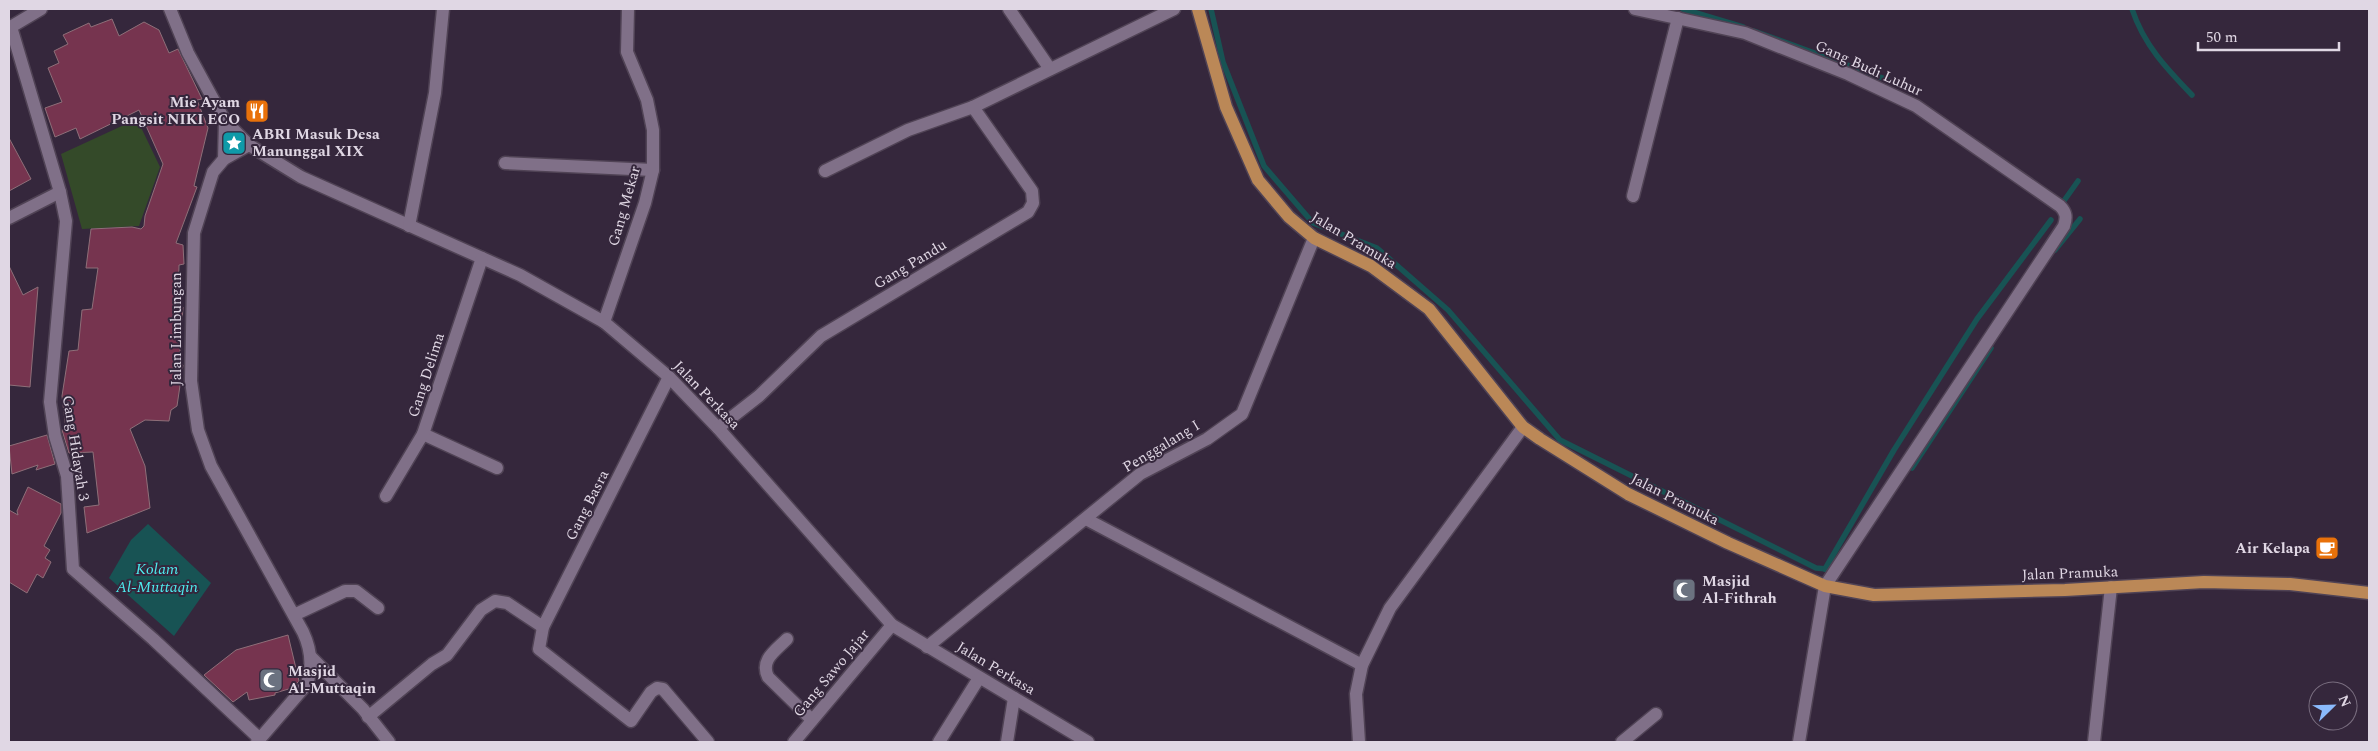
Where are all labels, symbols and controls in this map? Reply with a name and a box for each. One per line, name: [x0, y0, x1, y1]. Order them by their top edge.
scale bar: [2198, 20, 2339, 52]
text: 50 m: [2206, 26, 2238, 49]
street label: Gang Budi Luhur: [1811, 34, 1926, 102]
place label: Mie Ayam Pangsit NIKI ECO: [111, 91, 240, 131]
restaurant icon: Mie Ayam Pangsit NIKI ECO: [244, 98, 270, 124]
place label: ABRI Masuk Desa Manunggal XIX: [252, 123, 380, 163]
place icon: ABRI Masuk Desa Manunggal XIX: [221, 130, 247, 156]
street label: Gang Mekar: [602, 163, 647, 249]
street label: Jalan Pramuka: [1306, 206, 1402, 275]
street label: Gang Pandu: [869, 234, 951, 295]
street label: Jalan Limbungan: [165, 272, 188, 386]
street label: Gang Delima: [402, 329, 451, 420]
street label: Jalan Perkasa: [668, 355, 746, 436]
street label: Gang Hidayah 3: [56, 394, 95, 503]
street label: Penggalang I: [1118, 414, 1204, 479]
street label: Gang Basra: [560, 465, 615, 545]
street label: Jalan Pramuka: [1627, 467, 1724, 532]
cafe icon: Air Kelapa: [2314, 535, 2340, 561]
place label: Air Kelapa: [2235, 537, 2310, 560]
water label: Kolam Al-Muttaqin: [115, 557, 199, 599]
street label: Jalan Pramuka: [2021, 560, 2119, 587]
place label: Masjid Al-Fithrah: [1702, 570, 1777, 610]
mosque icon: Masjid Al-Fithrah: [1671, 577, 1697, 603]
street label: Gang Sawo Jajar: [788, 624, 875, 722]
street label: Jalan Perkasa: [952, 636, 1040, 701]
place label: Masjid Al-Muttaqin: [288, 660, 376, 700]
mosque icon: Masjid Al-Muttaqin: [258, 667, 284, 693]
north arrow: [2308, 681, 2358, 731]
text: N: [2333, 692, 2356, 710]

